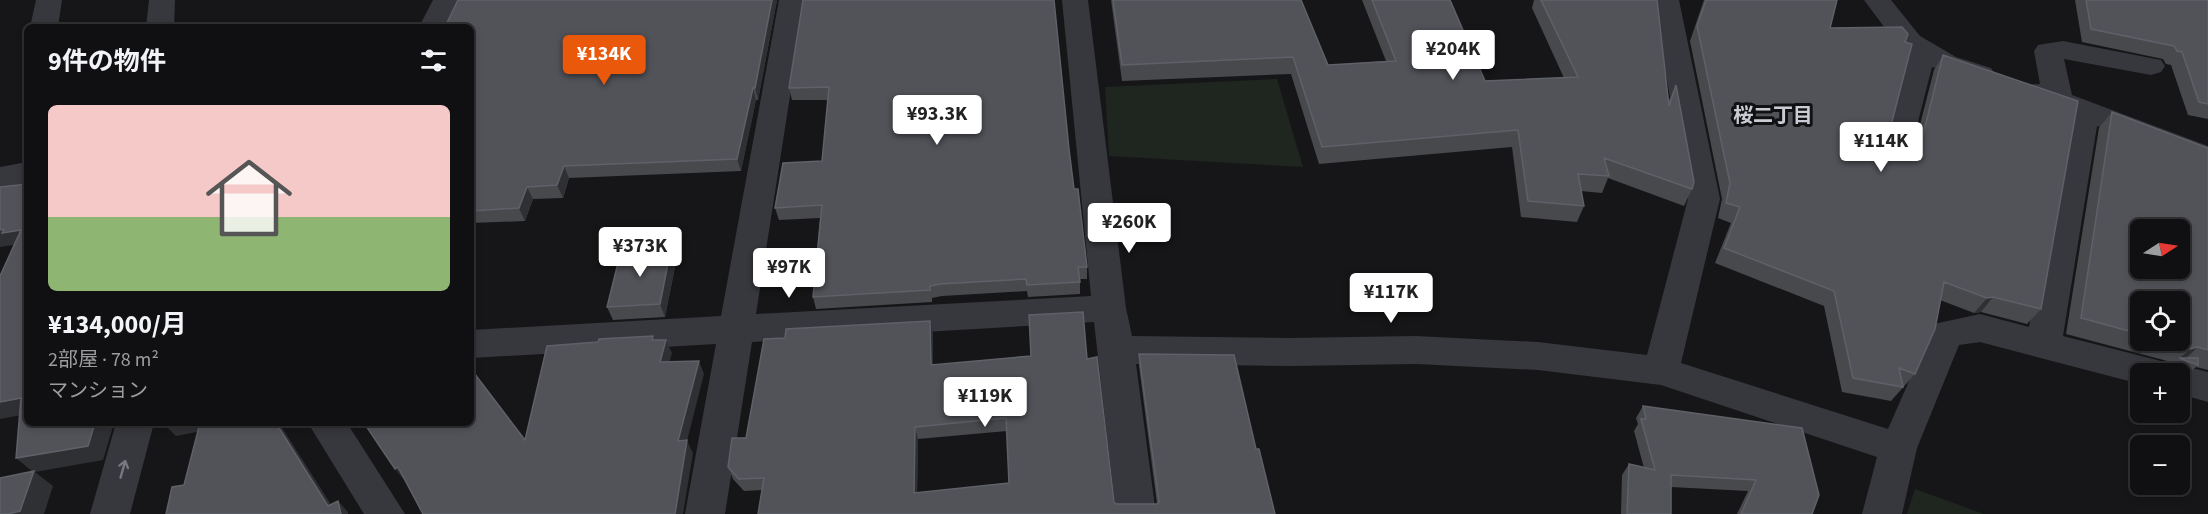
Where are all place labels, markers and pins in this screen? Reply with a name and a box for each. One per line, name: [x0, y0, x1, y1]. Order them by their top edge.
pin: ¥204K: [1411, 30, 1495, 81]
pin: ¥134K: [562, 35, 646, 86]
pin: ¥93.3K: [888, 95, 986, 146]
pin: ¥114K: [1839, 122, 1923, 173]
pin: ¥260K: [1087, 203, 1171, 254]
pin: ¥373K: [598, 227, 682, 278]
pin: ¥97K: [753, 248, 825, 299]
pin: ¥117K: [1349, 273, 1433, 324]
pin: ¥119K: [943, 377, 1027, 428]

